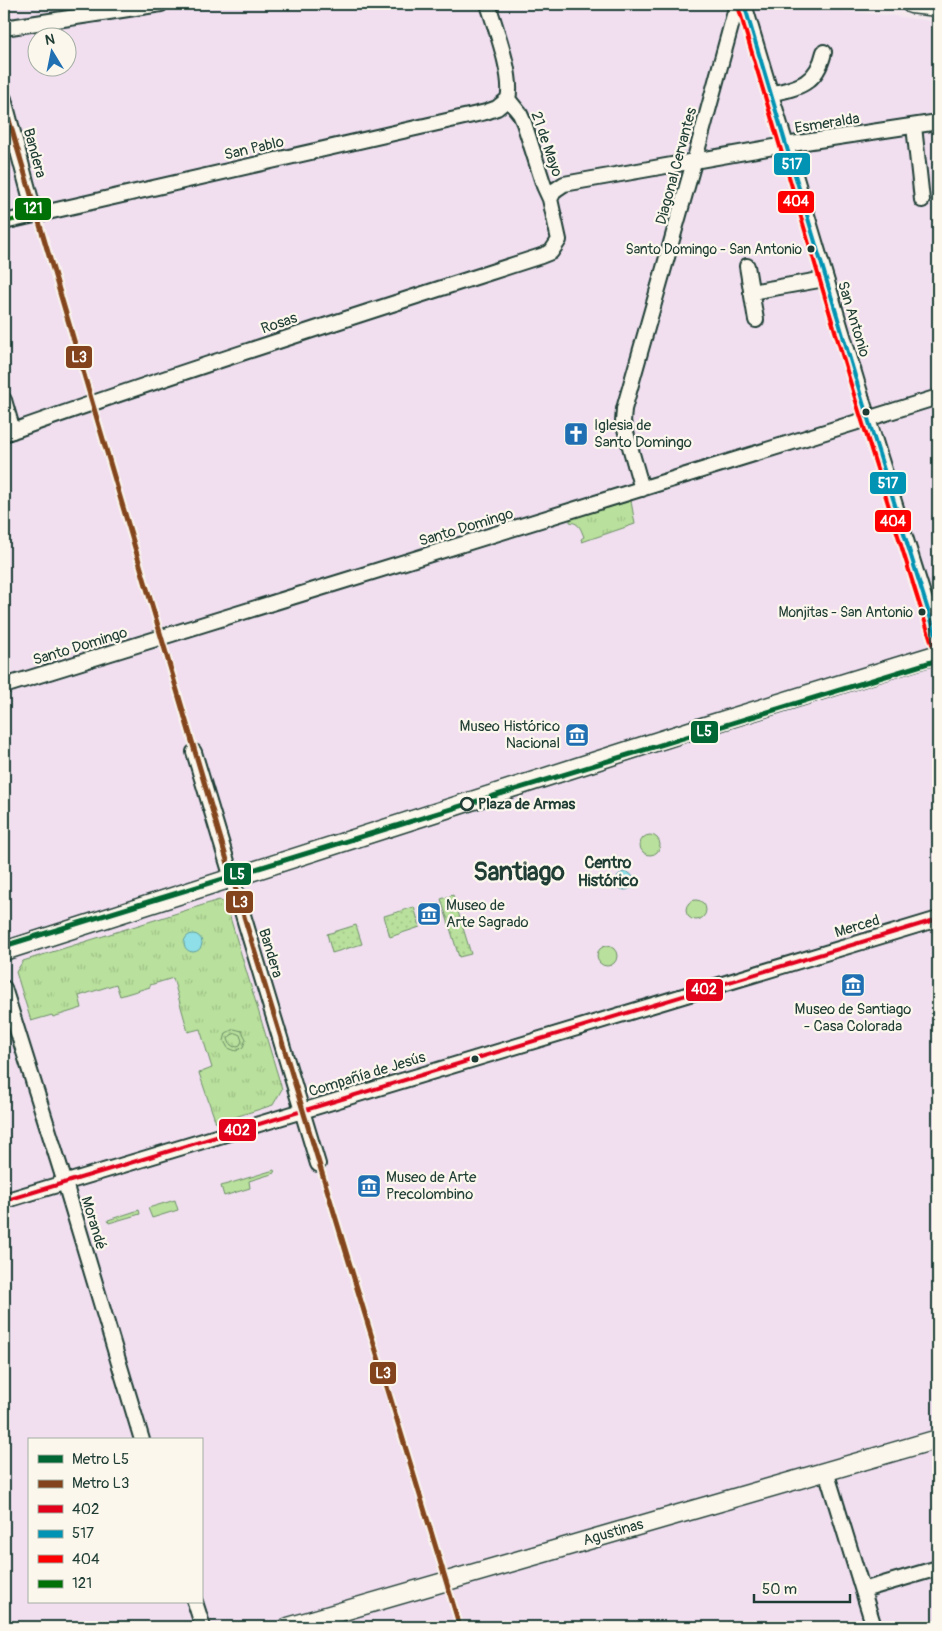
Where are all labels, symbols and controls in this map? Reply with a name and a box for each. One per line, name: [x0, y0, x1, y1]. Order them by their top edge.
north arrow: [28, 28, 78, 78]
text: N: [44, 30, 56, 49]
street label: Diagonal Cervantes: [652, 105, 701, 227]
street label: 21 de Mayo: [526, 109, 567, 179]
street label: Esmeralda: [793, 109, 861, 138]
street label: Bandera: [19, 126, 50, 180]
street label: San Pablo: [222, 132, 286, 165]
line badge: 517: [773, 152, 811, 176]
text: 517: [782, 156, 803, 173]
line badge: 404: [777, 190, 815, 214]
text: 404: [783, 193, 810, 210]
line badge: 121: [14, 197, 52, 221]
text: 121: [24, 200, 42, 217]
place label: Santo Domingo - San Antonio: [626, 241, 802, 258]
marker: Santo Domingo - San Antonio: [806, 244, 816, 254]
street label: San Antonio: [833, 279, 874, 359]
street label: Rosas: [259, 308, 300, 339]
line badge: L3: [65, 345, 93, 369]
text: L3: [71, 349, 87, 366]
unlabelled marker: [861, 407, 871, 417]
place label: Iglesia de Santo Domingo: [594, 416, 692, 452]
church icon: Iglesia de Santo Domingo: [563, 421, 589, 447]
line badge: 517: [869, 471, 907, 495]
text: 517: [878, 475, 899, 492]
street label: Santo Domingo: [417, 504, 516, 551]
line badge: 404: [874, 509, 912, 533]
text: 404: [880, 513, 907, 530]
place label: Monjitas - San Antonio: [778, 604, 913, 621]
marker: Monjitas - San Antonio: [917, 607, 927, 617]
street label: Santo Domingo: [31, 623, 130, 670]
place label: Museo Histórico Nacional: [459, 717, 560, 753]
line badge: L5: [690, 720, 719, 744]
museum icon: Museo Histórico Nacional: [564, 722, 590, 748]
text: L5: [696, 723, 712, 740]
place label: Plaza de Armas: [478, 795, 575, 814]
marker: Plaza de Armas: [460, 797, 474, 811]
district label: Centro Histórico: [578, 853, 639, 891]
district label: Santiago: [473, 857, 565, 888]
line badge: L5: [223, 862, 252, 886]
text: L5: [229, 866, 245, 883]
line badge: L3: [225, 890, 254, 914]
text: L3: [232, 894, 248, 911]
place label: Museo de Arte Sagrado: [446, 896, 529, 932]
museum icon: Museo de Arte Sagrado: [416, 901, 442, 927]
street label: Merced: [832, 911, 882, 942]
street label: Bandera: [254, 926, 287, 980]
museum icon: Museo de Santiago - Casa Colorada: [840, 972, 866, 998]
line badge: 402: [685, 978, 724, 1002]
text: 402: [691, 981, 717, 998]
place label: Museo de Santiago - Casa Colorada: [795, 1000, 911, 1036]
street label: Compañía de Jesús: [306, 1048, 428, 1101]
unlabelled marker: [470, 1054, 480, 1064]
line badge: 402: [218, 1118, 257, 1142]
text: 402: [224, 1122, 250, 1139]
place label: Museo de Arte Precolombino: [386, 1168, 477, 1204]
museum icon: Museo de Arte Precolombino: [356, 1173, 382, 1199]
street label: Morandé: [76, 1194, 111, 1252]
line badge: L3: [369, 1361, 397, 1385]
text: L3: [375, 1365, 391, 1382]
legend: [28, 1438, 202, 1604]
text: Metro L5: [72, 1450, 129, 1469]
text: Metro L3: [72, 1474, 129, 1493]
text: 402: [72, 1500, 99, 1519]
street label: Agustinas: [581, 1515, 646, 1550]
text: 517: [72, 1524, 94, 1543]
text: 404: [72, 1550, 100, 1569]
scale bar: [754, 1571, 851, 1603]
text: 121: [72, 1574, 92, 1593]
text: 50 m: [762, 1580, 797, 1599]

